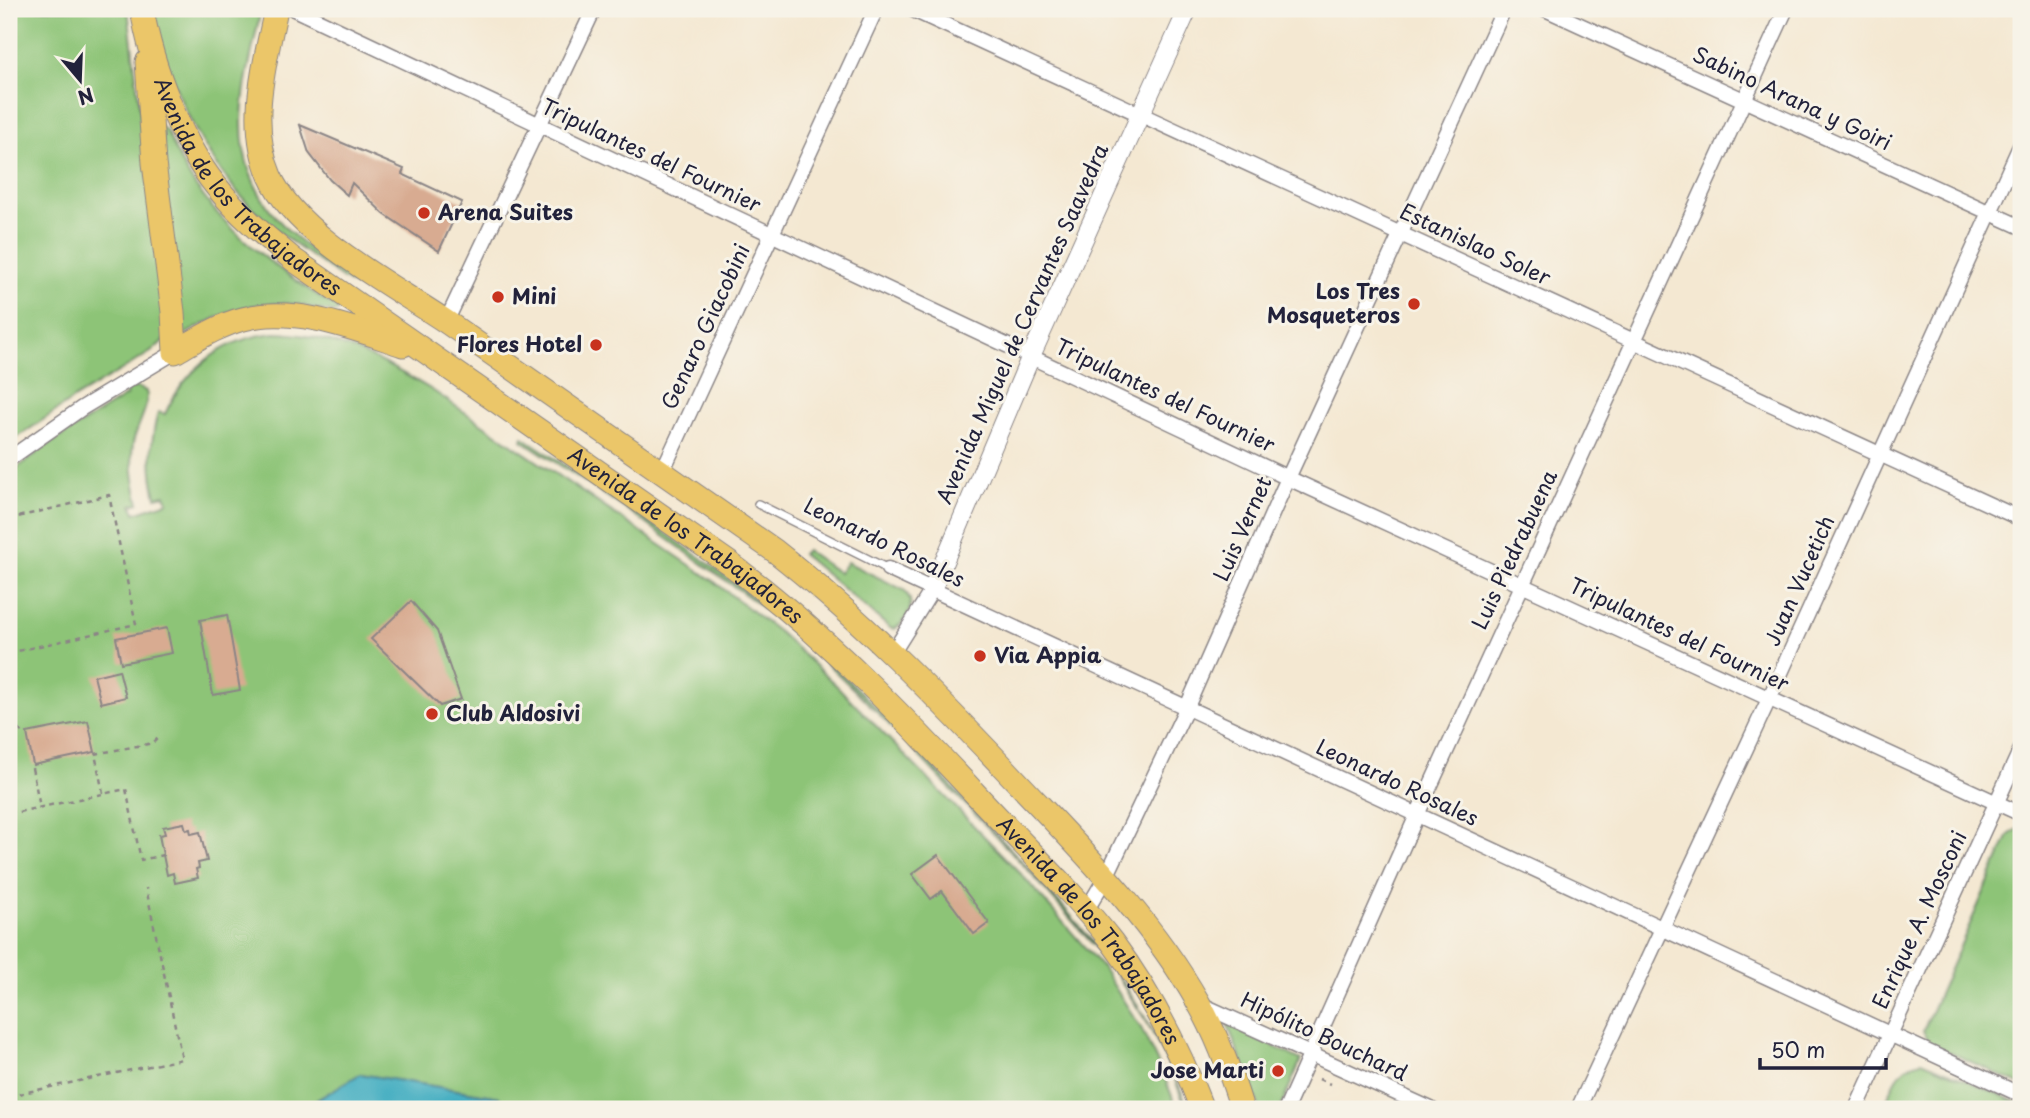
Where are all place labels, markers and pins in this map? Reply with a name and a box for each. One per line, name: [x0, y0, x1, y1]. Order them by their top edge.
place label: Arena Suites: [437, 195, 573, 227]
marker: Arena Suites: [416, 205, 432, 221]
place label: Los Tres Mosqueteros: [1267, 274, 1400, 330]
place label: Mini: [512, 279, 556, 311]
marker: Mini: [490, 289, 506, 305]
marker: Los Tres Mosqueteros: [1406, 296, 1422, 312]
place label: Flores Hotel: [457, 327, 582, 359]
marker: Flores Hotel: [588, 337, 604, 353]
place label: Via Appia: [994, 638, 1102, 670]
marker: Via Appia: [972, 648, 988, 664]
place label: Club Aldosivi: [446, 696, 580, 728]
marker: Club Aldosivi: [424, 706, 440, 722]
place label: Jose Marti: [1150, 1053, 1264, 1085]
marker: Jose Marti: [1270, 1063, 1286, 1079]

